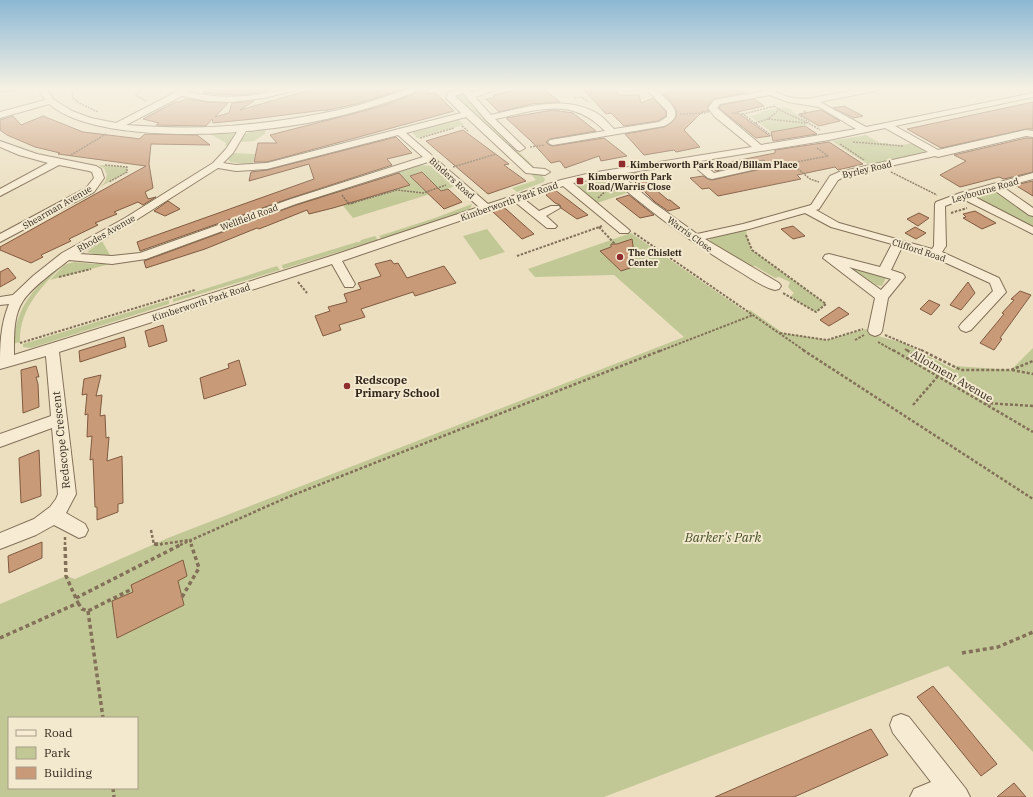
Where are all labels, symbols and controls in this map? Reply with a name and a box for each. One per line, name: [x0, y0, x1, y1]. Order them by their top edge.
street label: Binders Road: [427, 155, 477, 201]
street label: Byrley Road: [841, 158, 893, 180]
marker: Kimberworth Park Road/Billam Place: [617, 159, 627, 169]
place label: Kimberworth Park Road/Billam Place: [630, 159, 798, 170]
place label: Kimberworth Park Road/Warris Close: [588, 171, 672, 192]
street label: Leybourne Road: [950, 175, 1020, 205]
marker: Kimberworth Park Road/Warris Close: [575, 176, 585, 186]
street label: Kimberworth Park Road: [459, 179, 560, 223]
street label: Shearman Avenue: [21, 183, 94, 231]
street label: Wellfield Road: [219, 201, 280, 233]
street label: Rhodes Avenue: [75, 212, 137, 254]
street label: Warris Close: [665, 214, 715, 254]
street label: Clifford Road: [891, 236, 948, 264]
place label: The Chislett Center: [628, 247, 682, 268]
marker: The Chislett Center: [615, 252, 625, 262]
street label: Kimberworth Park Road: [151, 281, 252, 323]
street label: Allotment Avenue: [908, 347, 996, 405]
place label: Redscope Primary School: [355, 373, 440, 400]
marker: Redscope Primary School: [342, 381, 352, 391]
street label: Redscope Crescent: [49, 391, 73, 489]
park label: Barker's Park: [684, 529, 761, 546]
legend: [8, 717, 138, 789]
text: Road: [44, 725, 73, 740]
text: Park: [44, 745, 70, 760]
text: Building: [44, 765, 92, 780]

